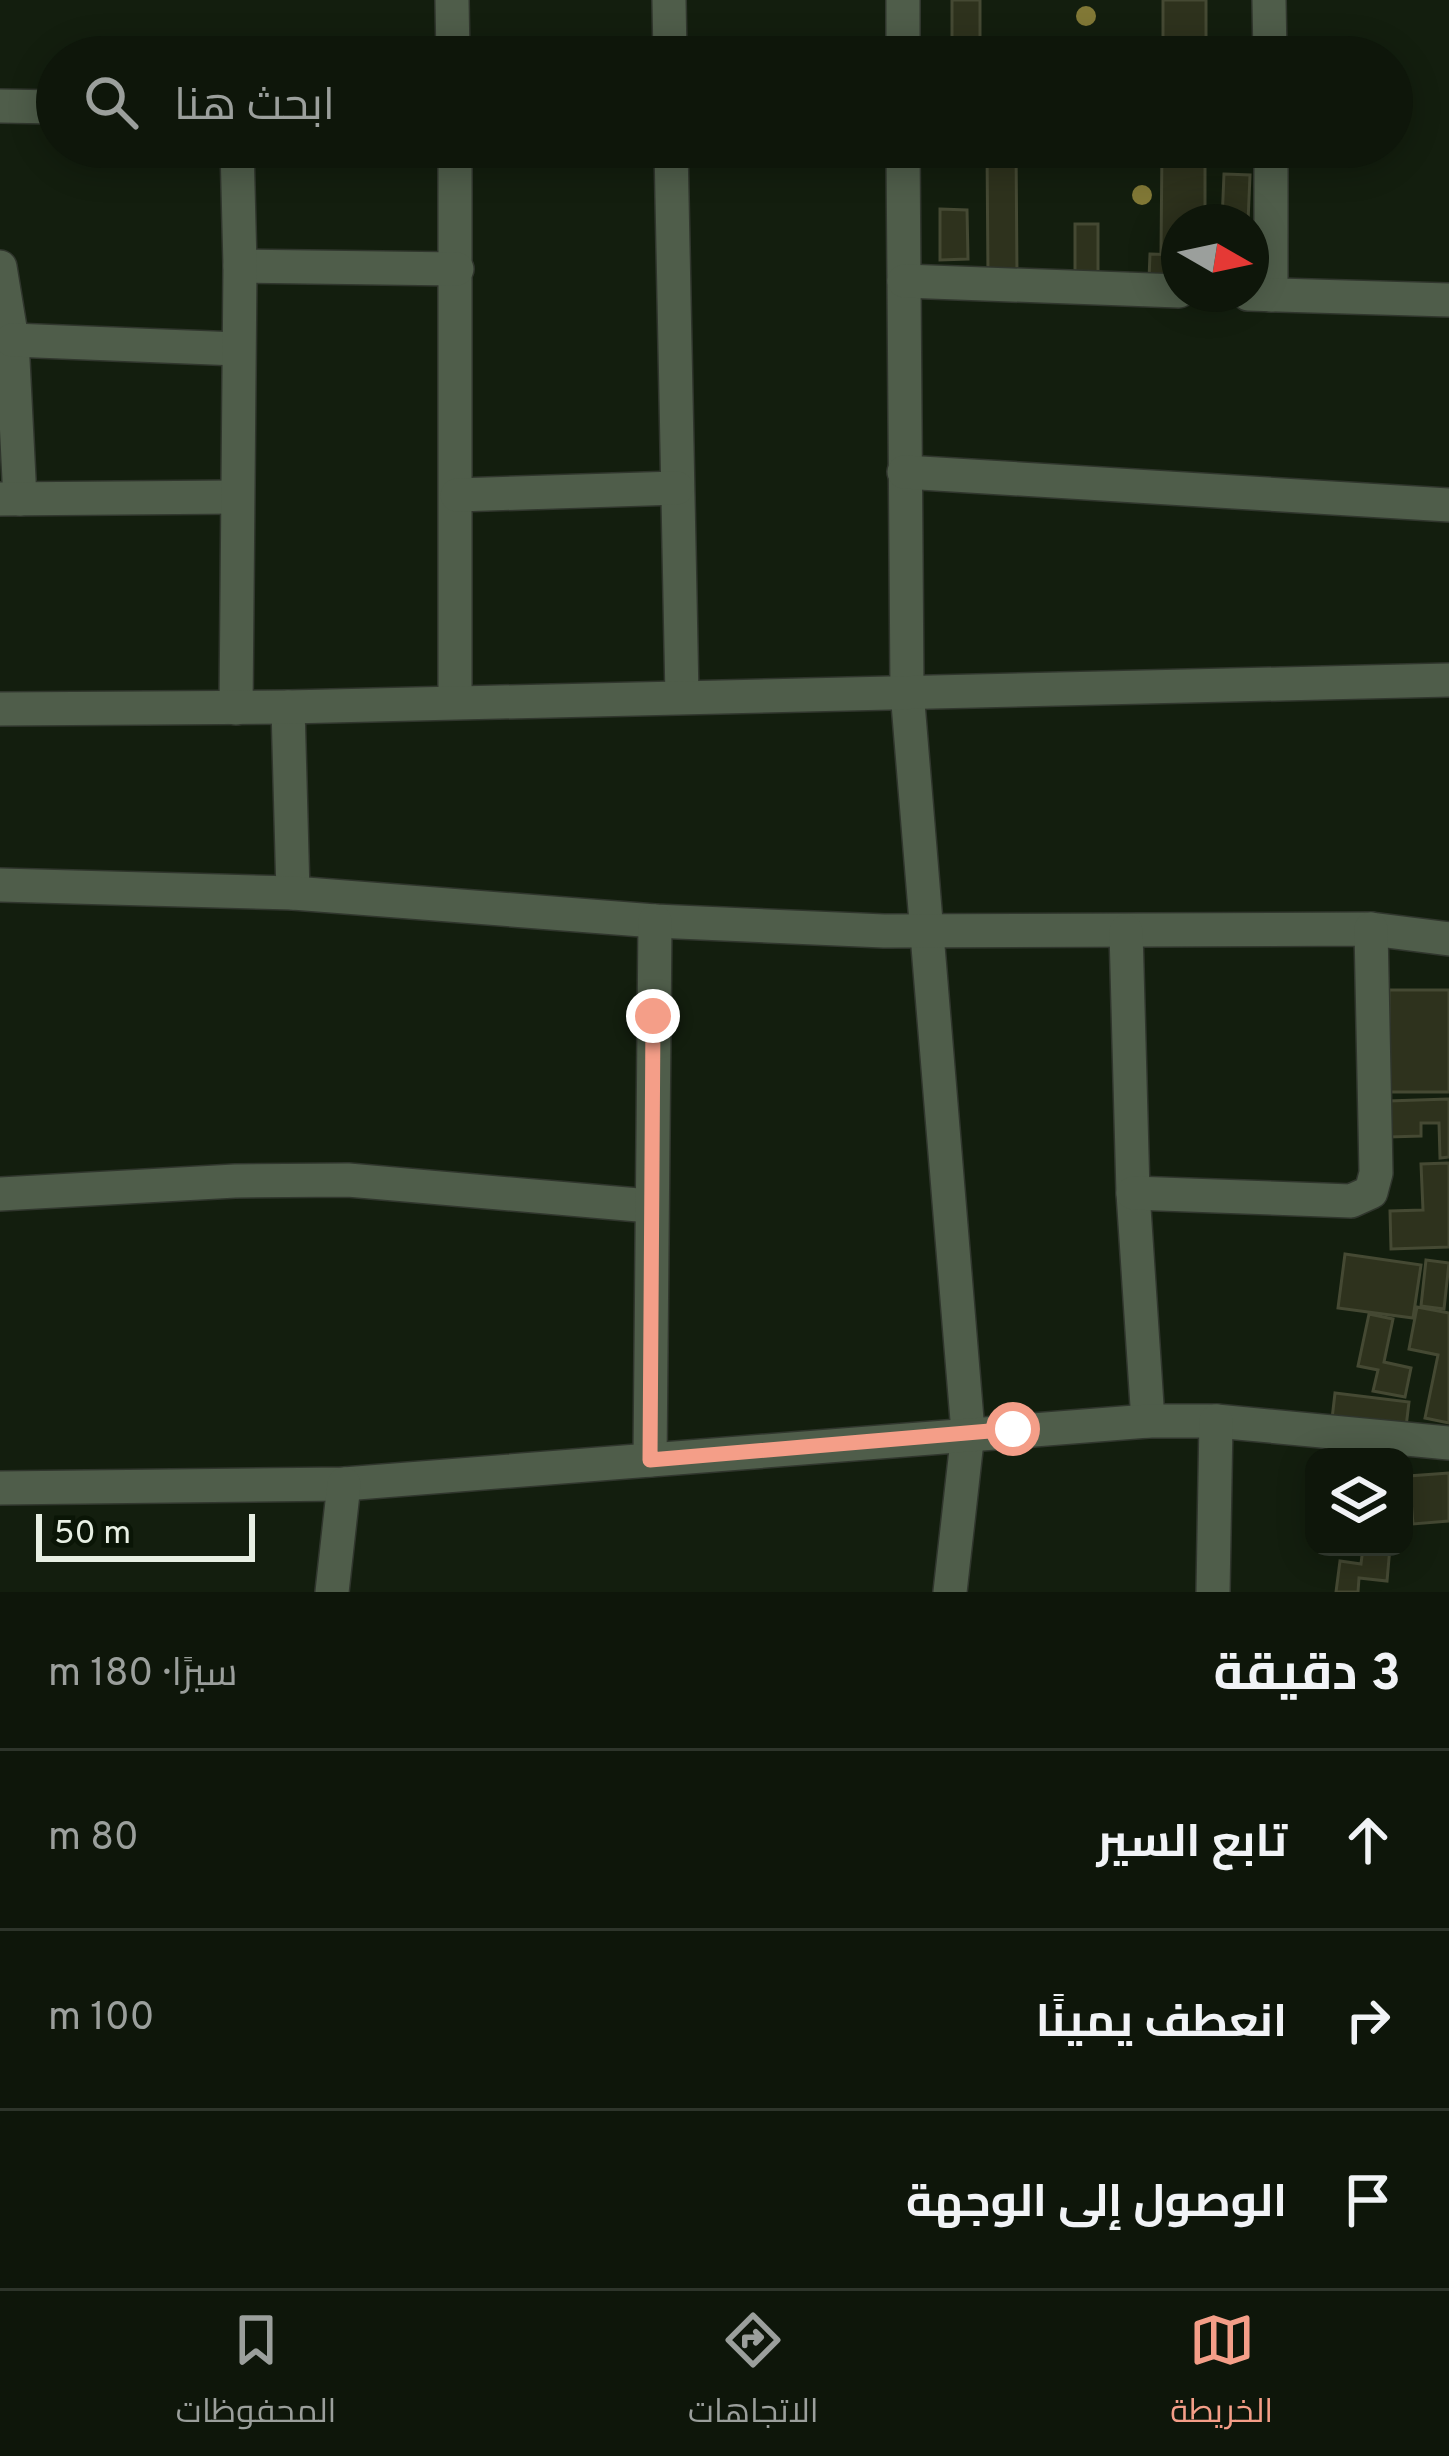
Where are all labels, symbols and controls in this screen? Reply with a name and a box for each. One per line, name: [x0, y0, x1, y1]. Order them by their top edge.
search box: [36, 36, 1413, 168]
icon: search: [78, 69, 144, 135]
text: ابحث هنا: [174, 79, 335, 136]
north arrow: [1161, 204, 1269, 312]
route end: [626, 989, 680, 1043]
route start: [986, 1402, 1040, 1456]
map controls: [1305, 1448, 1413, 1556]
button: layers: [1305, 1448, 1413, 1556]
scale bar: [36, 1508, 255, 1561]
text: 50 m: [54, 1514, 131, 1556]
text: 3 دقيقة: [1213, 1644, 1401, 1709]
text: سيرًا · 180 m: [48, 1651, 238, 1700]
icon: ahead: [1335, 1807, 1401, 1873]
text: 80 m: [48, 1815, 139, 1864]
text: تابع السير: [1097, 1816, 1287, 1873]
icon: right: [1335, 1987, 1401, 2053]
text: 100 m: [48, 1995, 155, 2044]
text: انعطف يمينًا: [1036, 1996, 1287, 2053]
icon: arrive: [1335, 2167, 1401, 2233]
text: الوصول إلى الوجهة: [906, 2176, 1287, 2233]
tab: المحفوظات: [176, 2307, 336, 2441]
tab: الاتجاهات: [688, 2307, 819, 2441]
tab: الخريطة: [1170, 2307, 1273, 2441]

